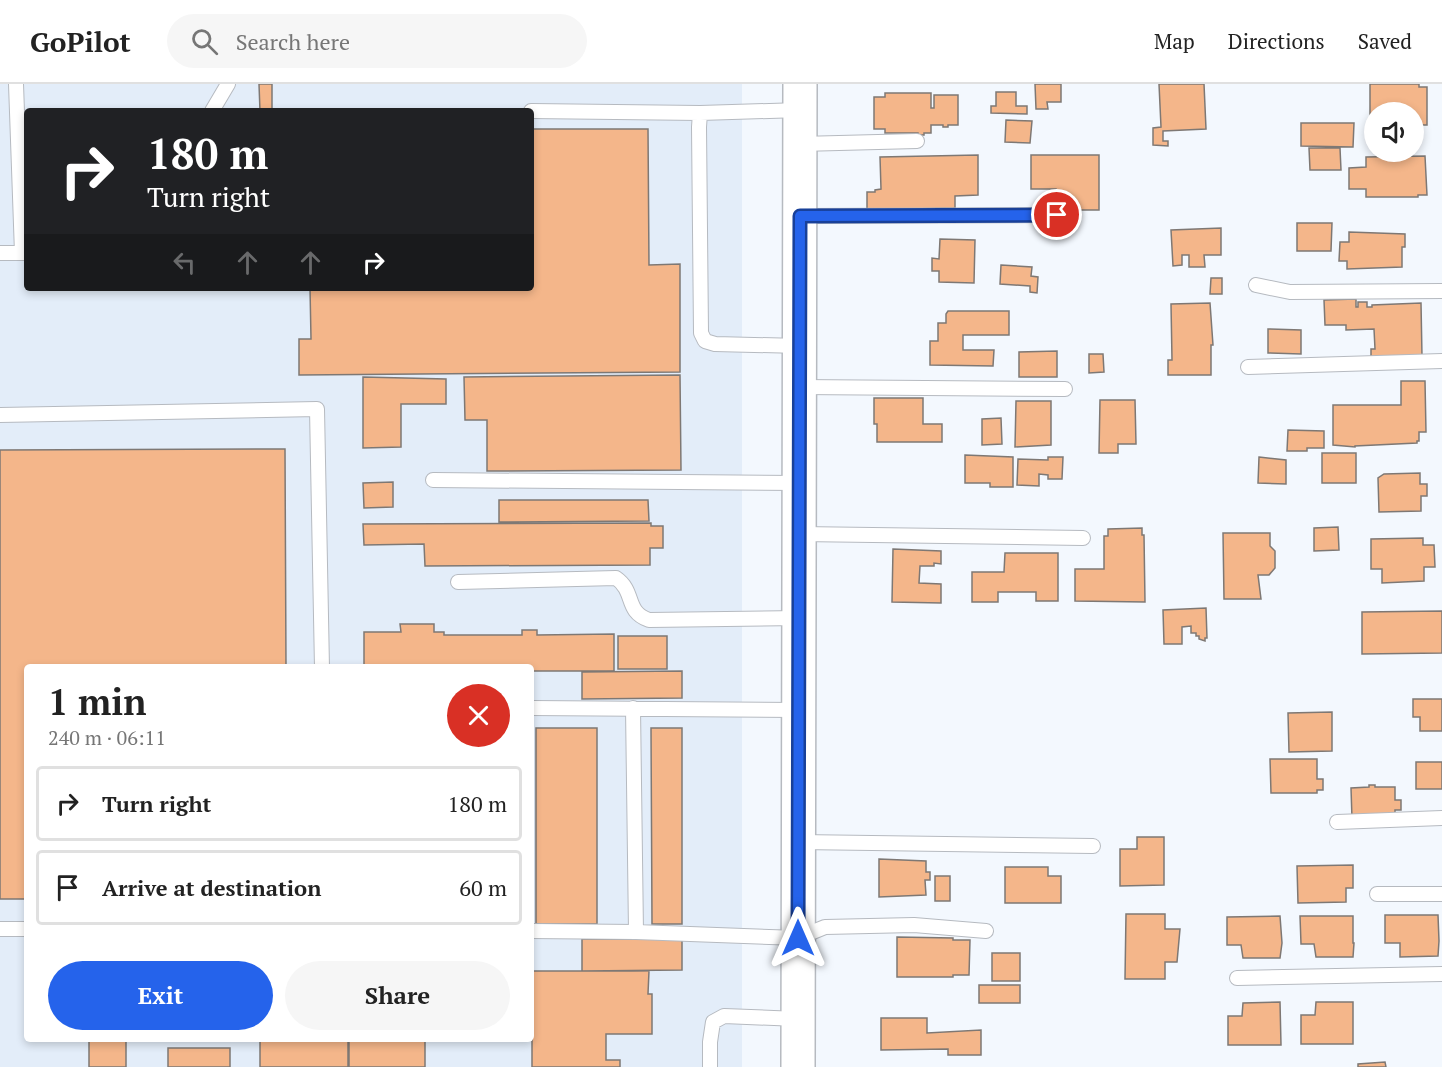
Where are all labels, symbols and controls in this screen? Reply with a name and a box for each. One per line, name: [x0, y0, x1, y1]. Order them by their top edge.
search box: [167, 14, 587, 68]
text: GoPilot: [30, 23, 131, 60]
icon: search: [188, 25, 221, 58]
text: Search here: [236, 27, 350, 56]
text: Map: [1154, 27, 1195, 55]
text: Directions: [1228, 27, 1325, 55]
text: Saved: [1358, 27, 1412, 55]
map controls: [1364, 102, 1424, 162]
button: sound: [1364, 102, 1424, 162]
text: 180 m: [147, 125, 268, 181]
icon: right: [48, 132, 126, 210]
text: Turn right: [147, 179, 270, 215]
pin: [1031, 189, 1082, 240]
icon: arrive: [1040, 198, 1073, 231]
icon: left: [168, 246, 201, 279]
icon: ahead: [231, 246, 264, 279]
icon: ahead: [294, 246, 327, 279]
icon: right: [357, 246, 390, 279]
text: 1 min: [48, 678, 146, 725]
button: close: [447, 684, 510, 747]
text: 240 m · 06:11: [48, 724, 166, 751]
icon: right: [51, 787, 84, 820]
text: Turn right: [102, 789, 211, 818]
text: 180 m: [447, 789, 507, 818]
icon: arrive: [51, 871, 84, 904]
text: Arrive at destination: [102, 873, 321, 902]
text: 60 m: [459, 873, 507, 902]
position arrow: [766, 906, 830, 970]
button: Exit: [48, 961, 273, 1030]
button: Share: [285, 961, 510, 1030]

